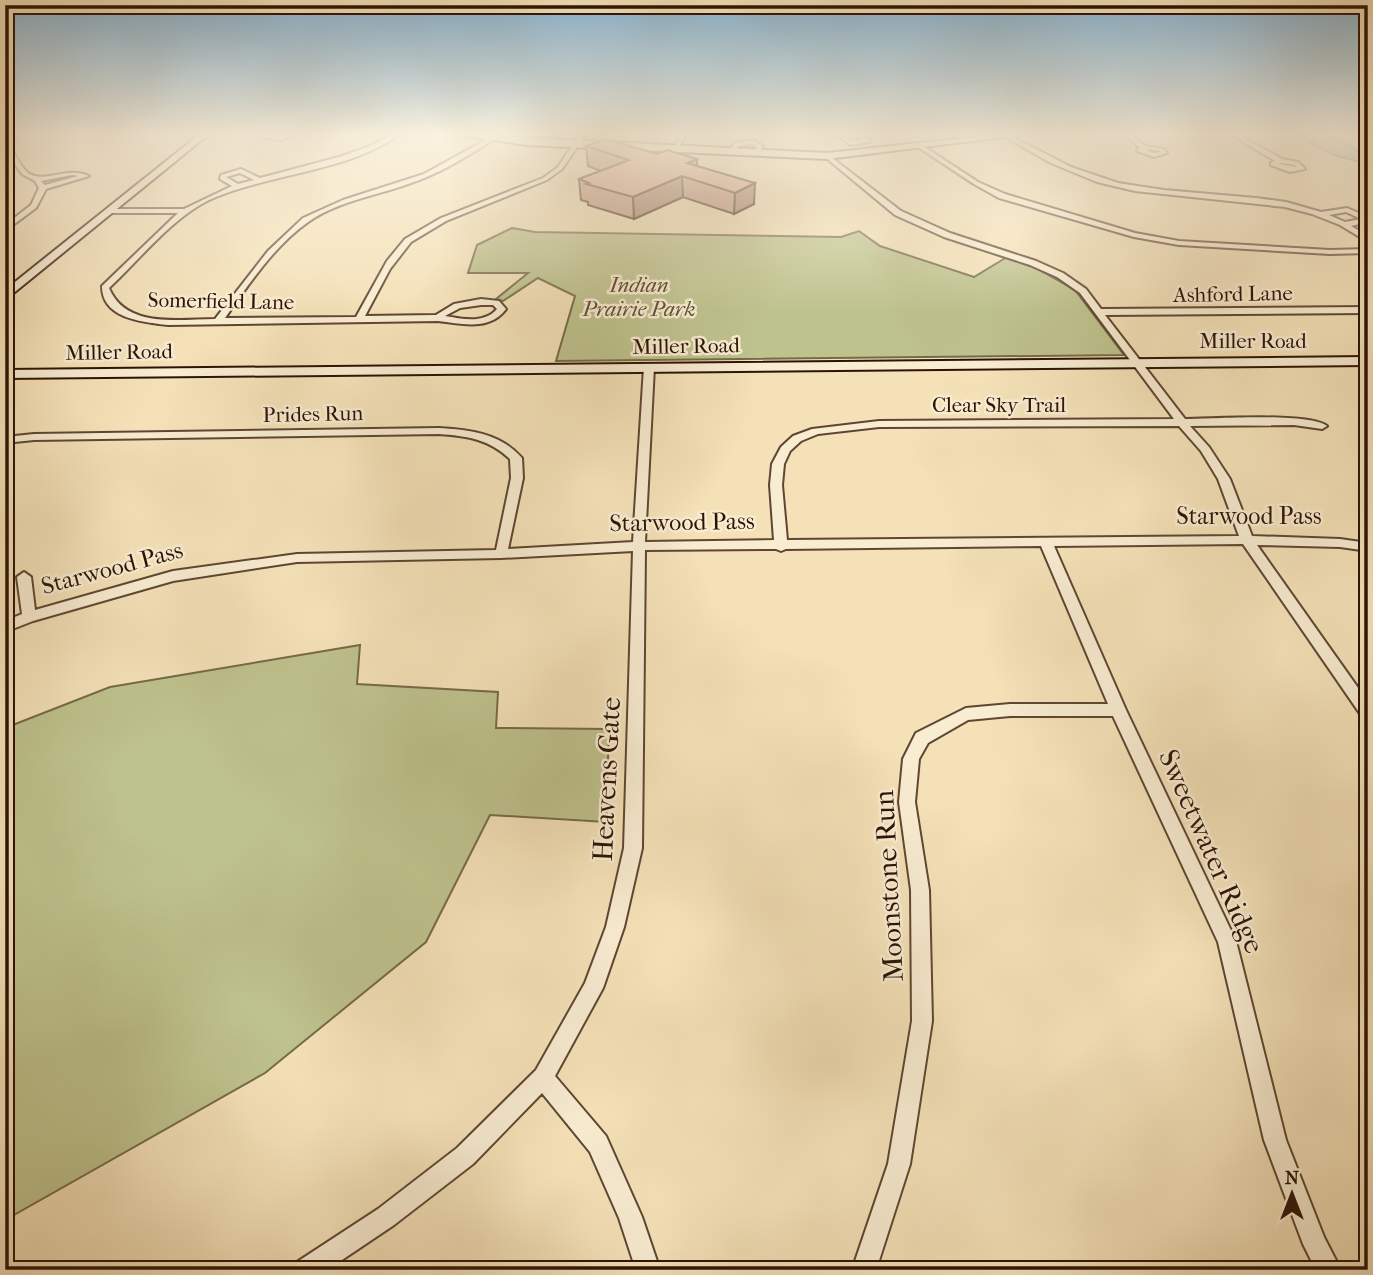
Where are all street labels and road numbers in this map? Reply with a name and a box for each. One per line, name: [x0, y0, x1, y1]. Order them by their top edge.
street label: Ashford Lane: [1172, 281, 1293, 307]
street label: Somerfield Lane: [147, 288, 295, 314]
street label: Miller Road: [1199, 329, 1307, 353]
street label: Miller Road: [632, 333, 740, 359]
street label: Miller Road: [65, 339, 173, 365]
street label: Clear Sky Trail: [932, 393, 1066, 417]
street label: Prides Run: [262, 401, 364, 427]
street label: Starwood Pass: [1176, 502, 1322, 530]
street label: Starwood Pass: [609, 507, 755, 537]
street label: Starwood Pass: [38, 536, 186, 600]
street label: Heavens Gate: [586, 696, 627, 862]
street label: Sweetwater Ridge: [1152, 744, 1271, 958]
street label: Moonstone Run: [867, 789, 910, 983]

